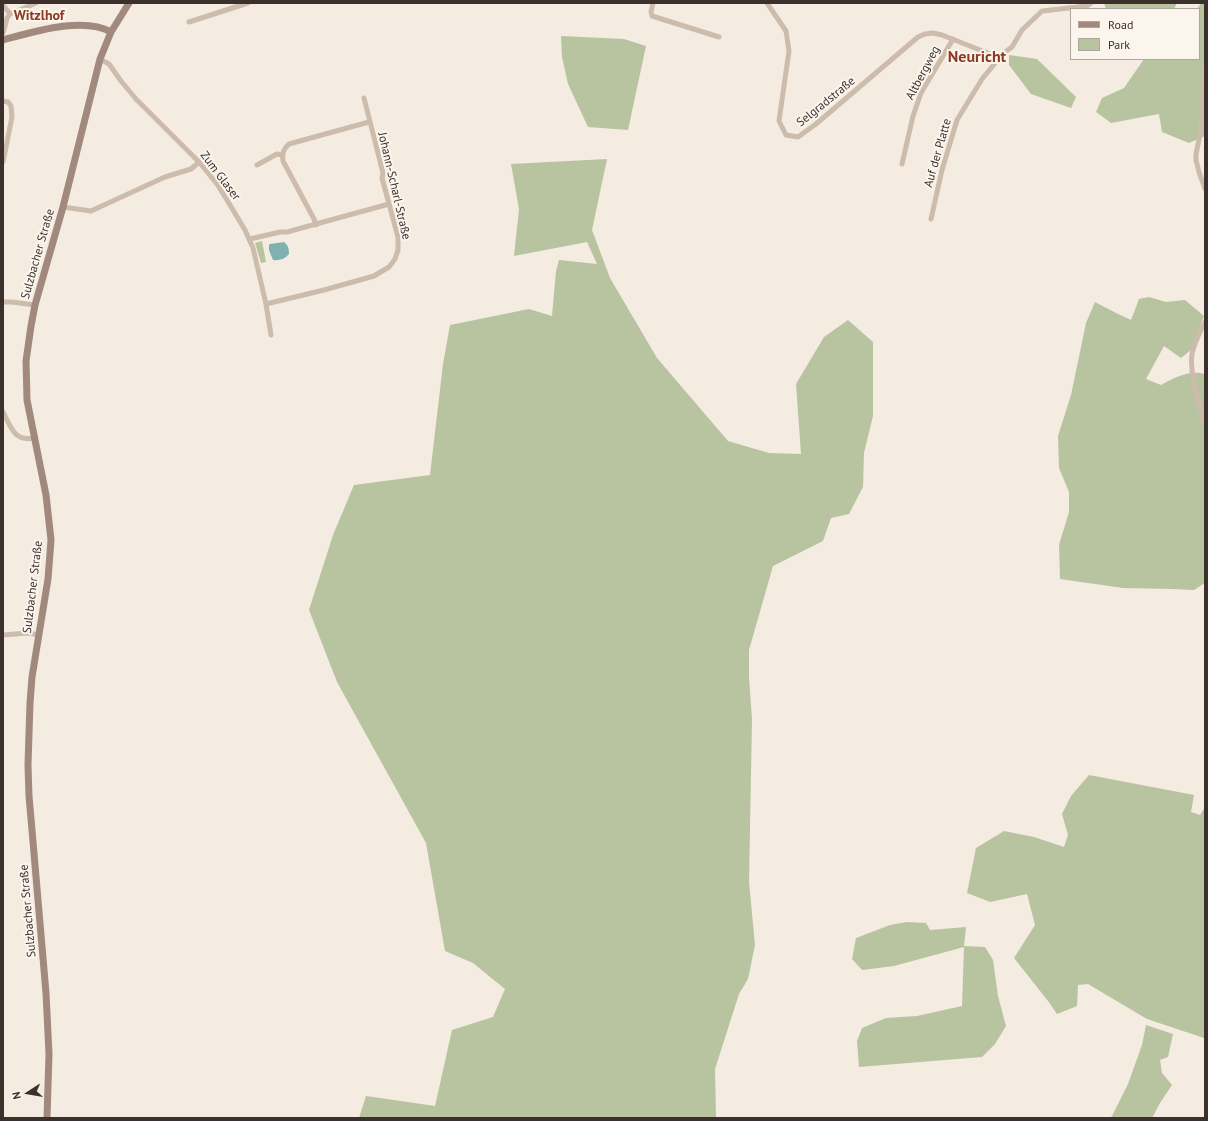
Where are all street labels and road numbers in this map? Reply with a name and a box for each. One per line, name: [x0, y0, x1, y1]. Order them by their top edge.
street label: Altbergweg: [903, 44, 943, 102]
street label: Selgradstraße: [794, 74, 858, 130]
street label: Auf der Platte: [921, 117, 955, 189]
street label: Johann-Scharl-Straße: [375, 131, 413, 241]
street label: Zum Glaser: [197, 149, 243, 203]
street label: Sulzbacher Straße: [18, 207, 58, 301]
street label: Sulzbacher Straße: [20, 540, 46, 634]
street label: Sulzbacher Straße: [17, 864, 39, 958]

